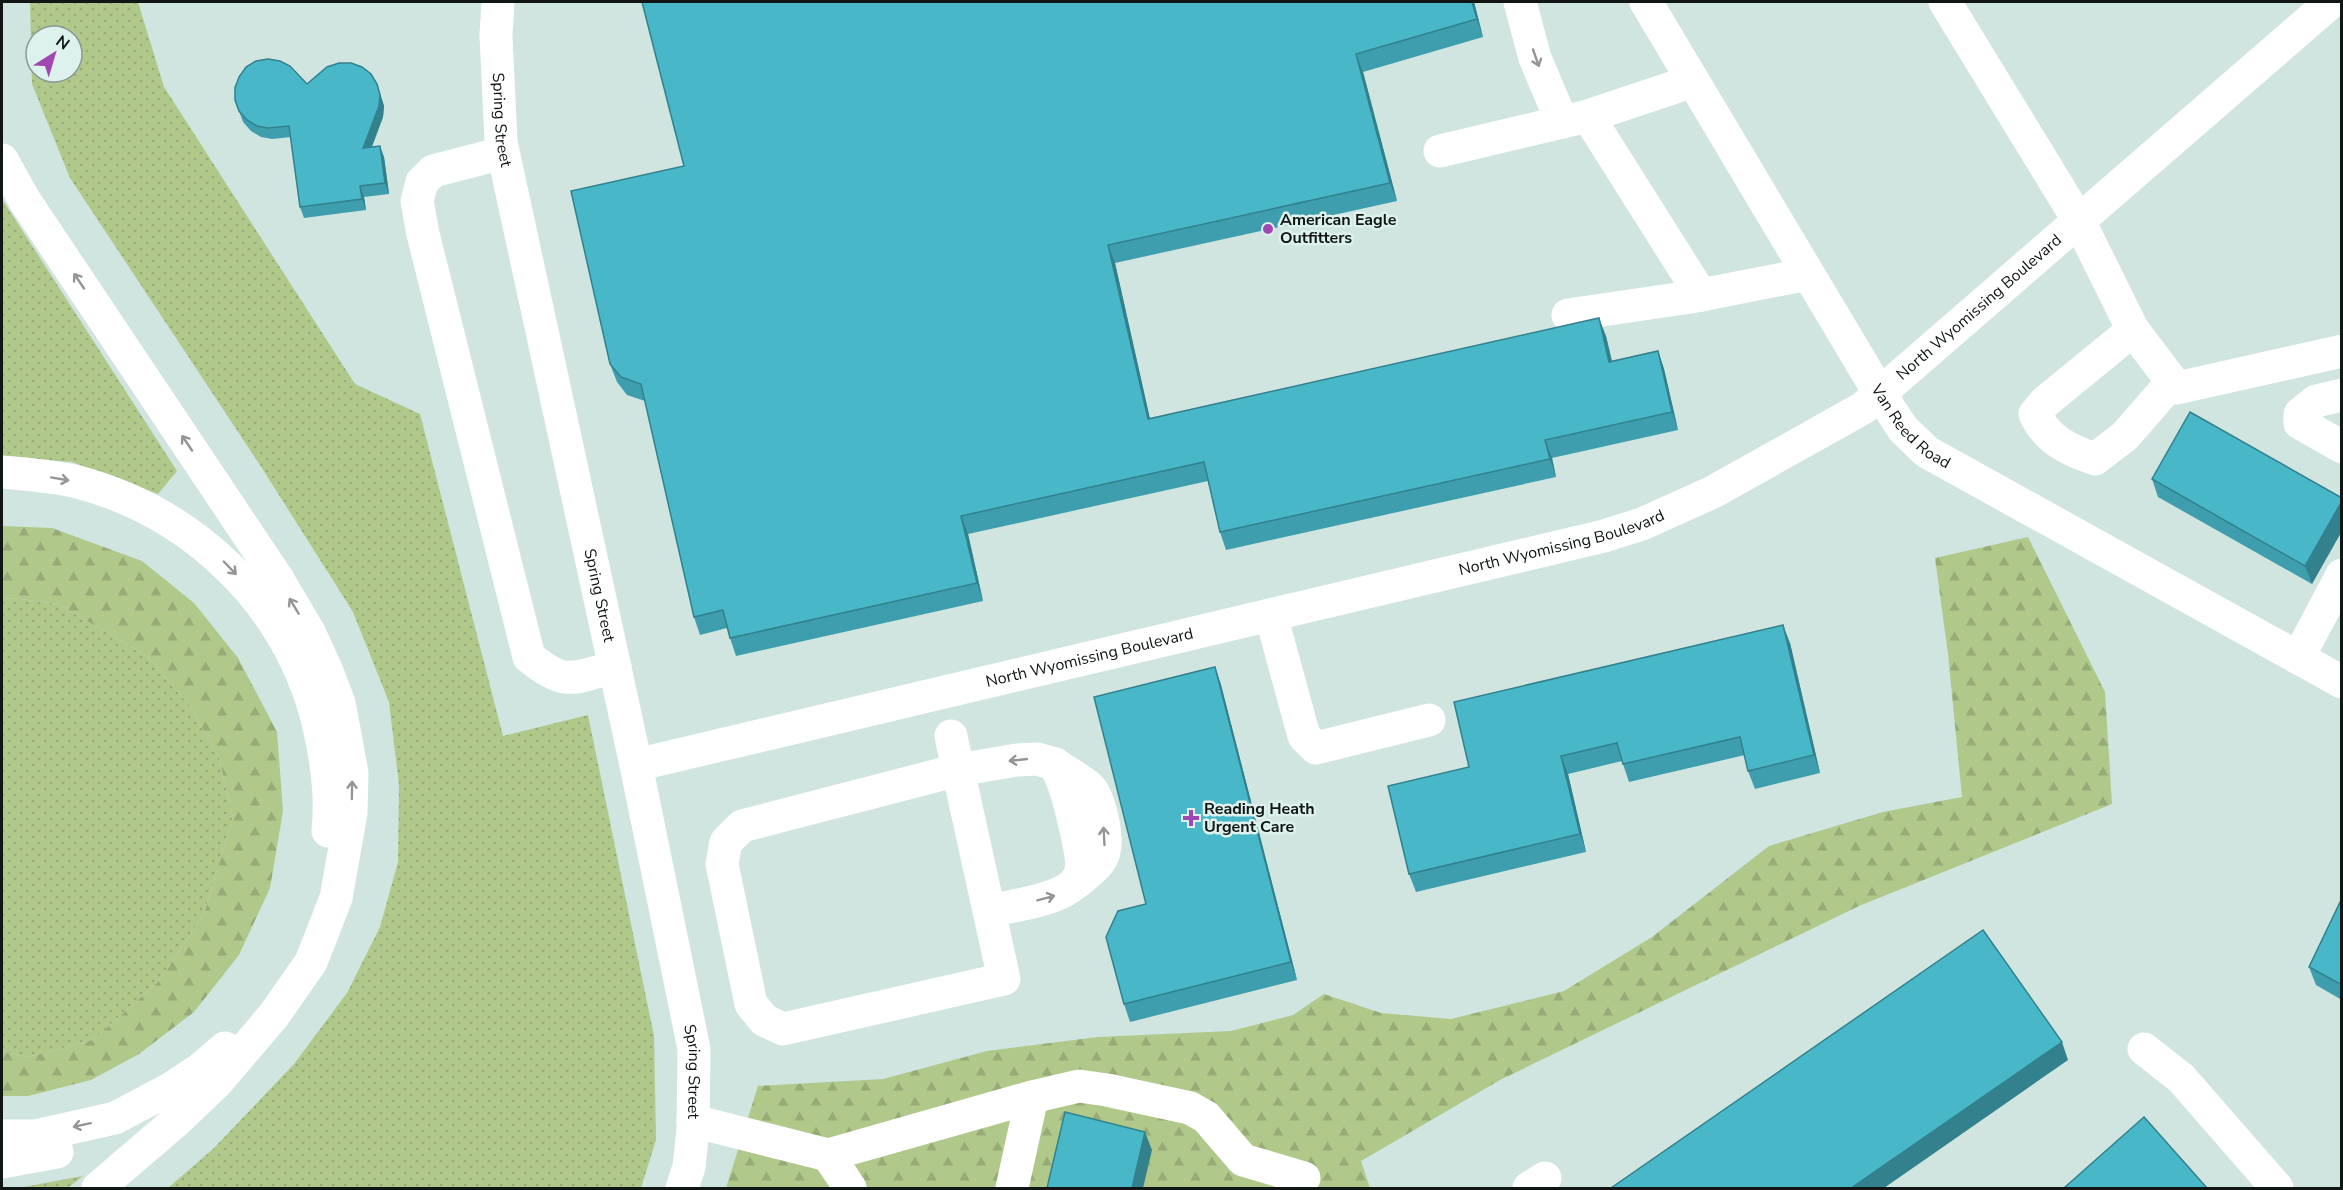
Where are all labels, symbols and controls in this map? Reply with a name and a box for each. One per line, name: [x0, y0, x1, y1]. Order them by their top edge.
north arrow: [24, 24, 84, 84]
text: N: [51, 30, 74, 55]
one-way arrow: [1531, 48, 1542, 67]
street label: Spring Street: [487, 72, 517, 169]
place label: American Eagle Outfitters: [1280, 209, 1397, 249]
marker: American Eagle Outfitters: [1261, 222, 1275, 236]
street label: North Wyomissing Boulevard: [1892, 229, 2066, 385]
one-way arrow: [72, 273, 84, 290]
street label: Van Reed Road: [1865, 379, 1955, 474]
one-way arrow: [181, 436, 193, 452]
one-way arrow: [49, 474, 69, 485]
street label: North Wyomissing Boulevard: [1457, 504, 1668, 581]
street label: Spring Street: [578, 547, 620, 644]
one-way arrow: [222, 560, 237, 575]
one-way arrow: [287, 598, 299, 615]
street label: North Wyomissing Boulevard: [984, 623, 1195, 693]
one-way arrow: [1009, 755, 1029, 766]
one-way arrow: [346, 780, 357, 800]
place label: Reading Heath Urgent Care: [1204, 798, 1315, 838]
marker: Reading Heath Urgent Care: [1182, 809, 1200, 827]
one-way arrow: [1098, 827, 1109, 847]
one-way arrow: [1036, 891, 1055, 903]
street label: Spring Street: [678, 1022, 705, 1119]
one-way arrow: [73, 1120, 92, 1132]

